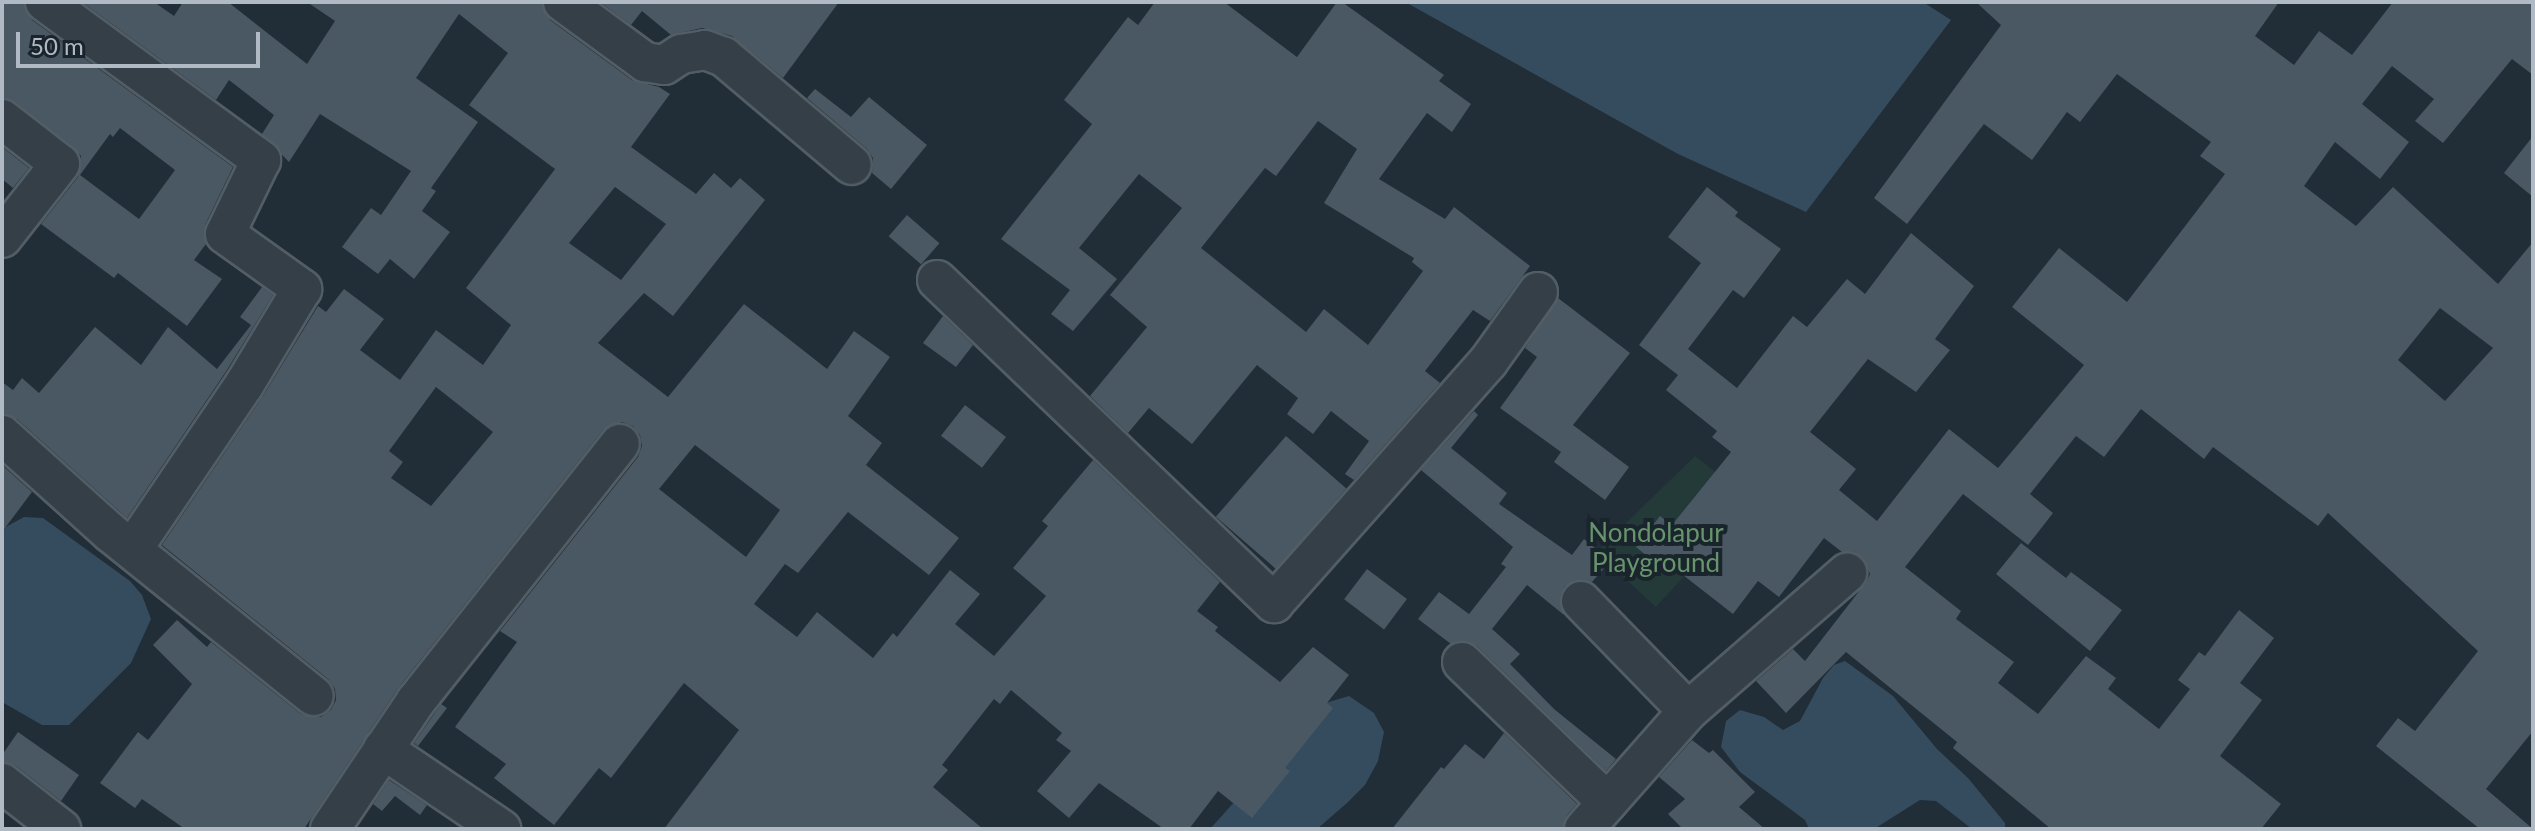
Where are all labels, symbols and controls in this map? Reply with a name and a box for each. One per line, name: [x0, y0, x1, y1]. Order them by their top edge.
scale bar: [20, 16, 264, 66]
text: 50 m: [30, 31, 84, 60]
park label: Nondolapur Playground: [1588, 517, 1724, 578]

